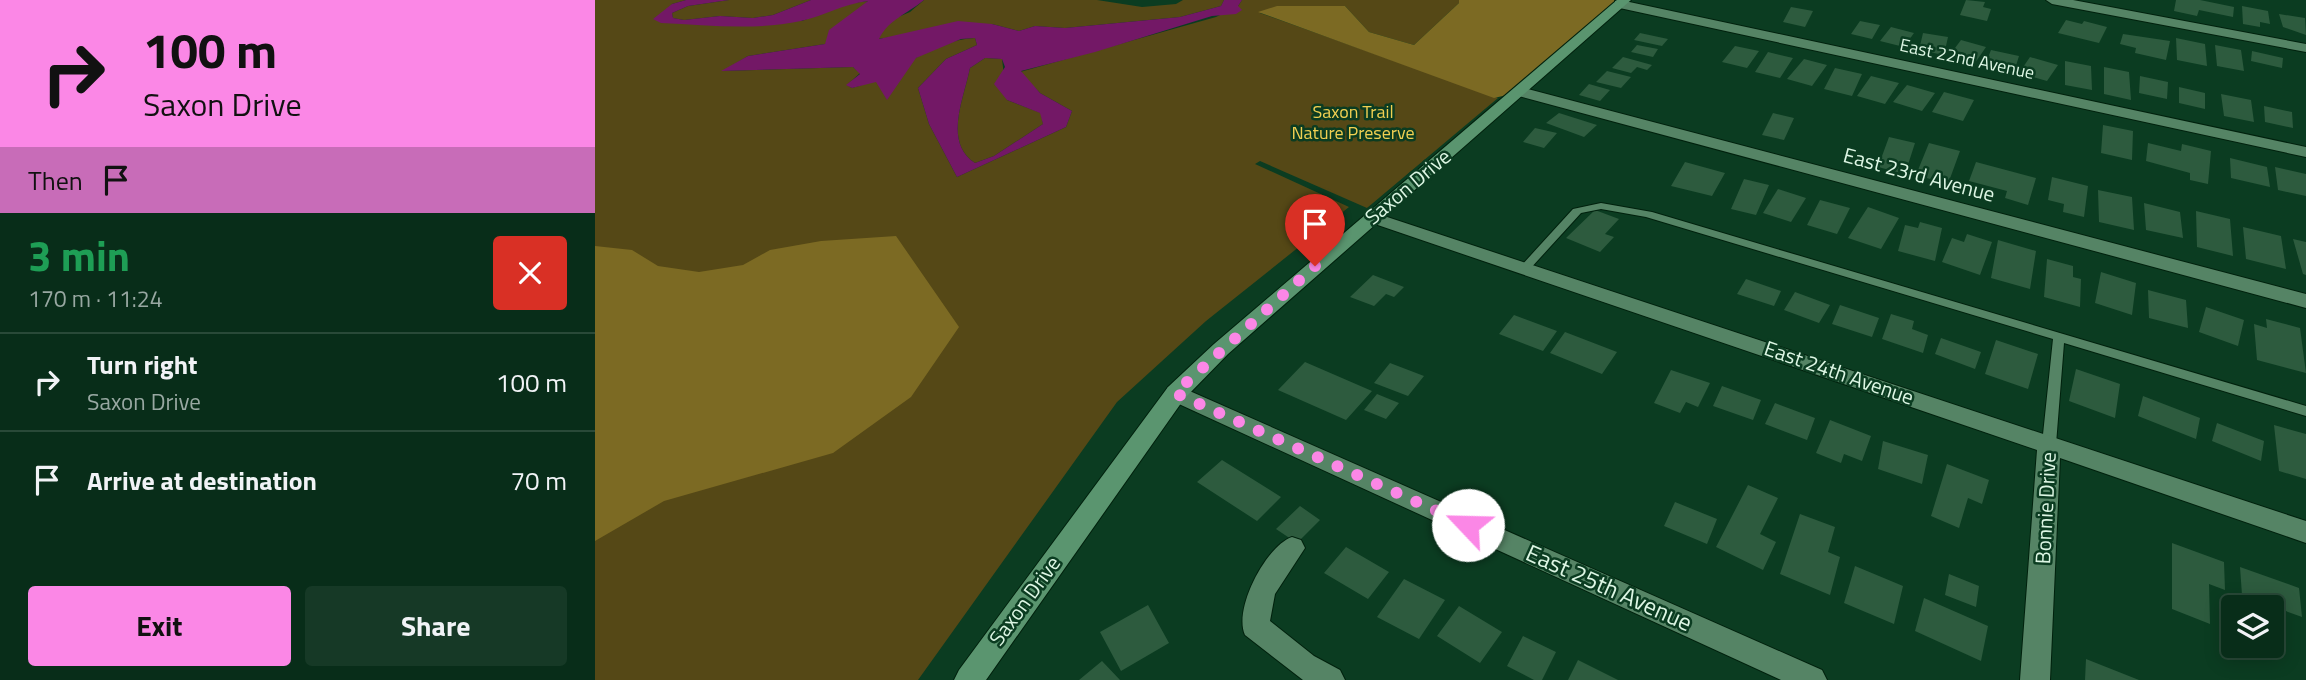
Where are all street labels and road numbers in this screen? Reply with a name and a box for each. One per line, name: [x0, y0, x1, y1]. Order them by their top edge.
street label: East 22nd Avenue: [1897, 31, 2037, 86]
street label: East 23rd Avenue: [1840, 138, 1999, 210]
street label: Saxon Drive: [1357, 141, 1458, 232]
street label: East 24th Avenue: [1760, 331, 1918, 413]
street label: Bonnie Drive: [2026, 451, 2064, 565]
street label: East 25th Avenue: [1520, 534, 1698, 640]
street label: Saxon Drive: [981, 549, 1068, 652]

